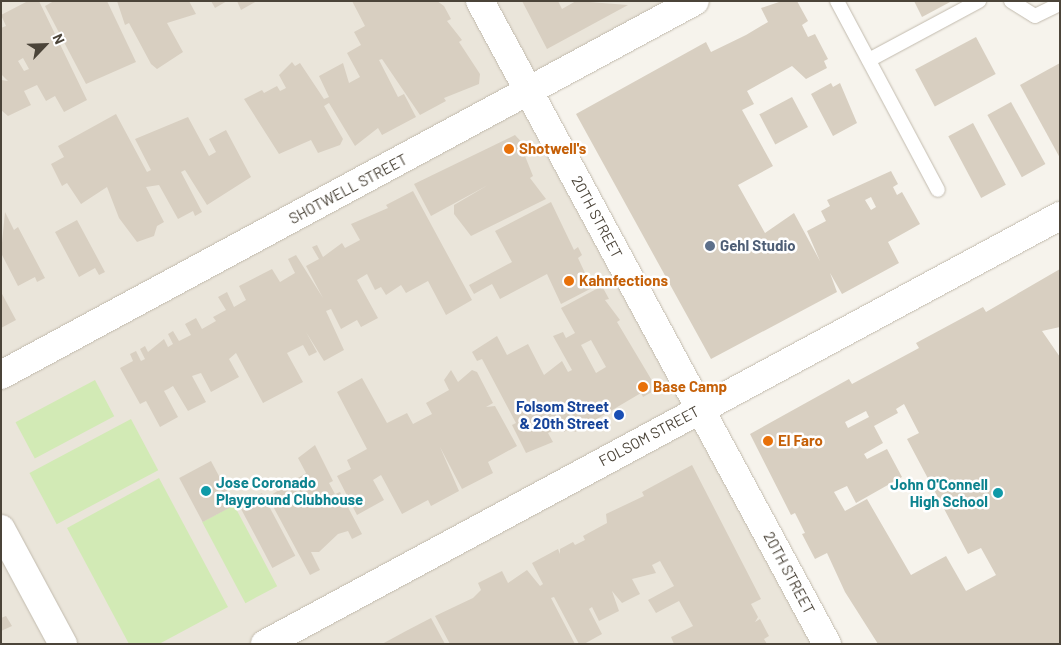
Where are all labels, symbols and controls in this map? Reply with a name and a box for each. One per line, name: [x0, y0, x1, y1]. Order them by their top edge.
north arrow: [20, 20, 70, 70]
text: N: [50, 31, 69, 46]
place label: Shotwell's: [519, 140, 586, 158]
marker: Shotwell's: [503, 143, 515, 155]
street label: SHOTWELL STREET: [286, 150, 410, 228]
street label: 20TH STREET: [568, 173, 626, 261]
place label: Gehl Studio: [720, 237, 796, 255]
marker: Gehl Studio: [704, 240, 716, 252]
place label: Kahnfections: [579, 272, 668, 290]
marker: Kahnfections: [563, 275, 575, 287]
place label: Base Camp: [653, 378, 727, 396]
marker: Base Camp: [637, 381, 649, 393]
place label: Folsom Street & 20th Street: [516, 397, 609, 432]
street label: FOLSOM STREET: [596, 402, 702, 470]
marker: Folsom Street & 20th Street: [613, 409, 625, 421]
place label: El Faro: [778, 432, 823, 450]
marker: El Faro: [762, 435, 774, 447]
place label: Jose Coronado Playground Clubhouse: [216, 473, 363, 508]
place label: John O'Connell High School: [890, 475, 988, 510]
marker: Jose Coronado Playground Clubhouse: [200, 485, 212, 497]
marker: John O'Connell High School: [992, 487, 1004, 499]
street label: 20TH STREET: [760, 529, 818, 617]

